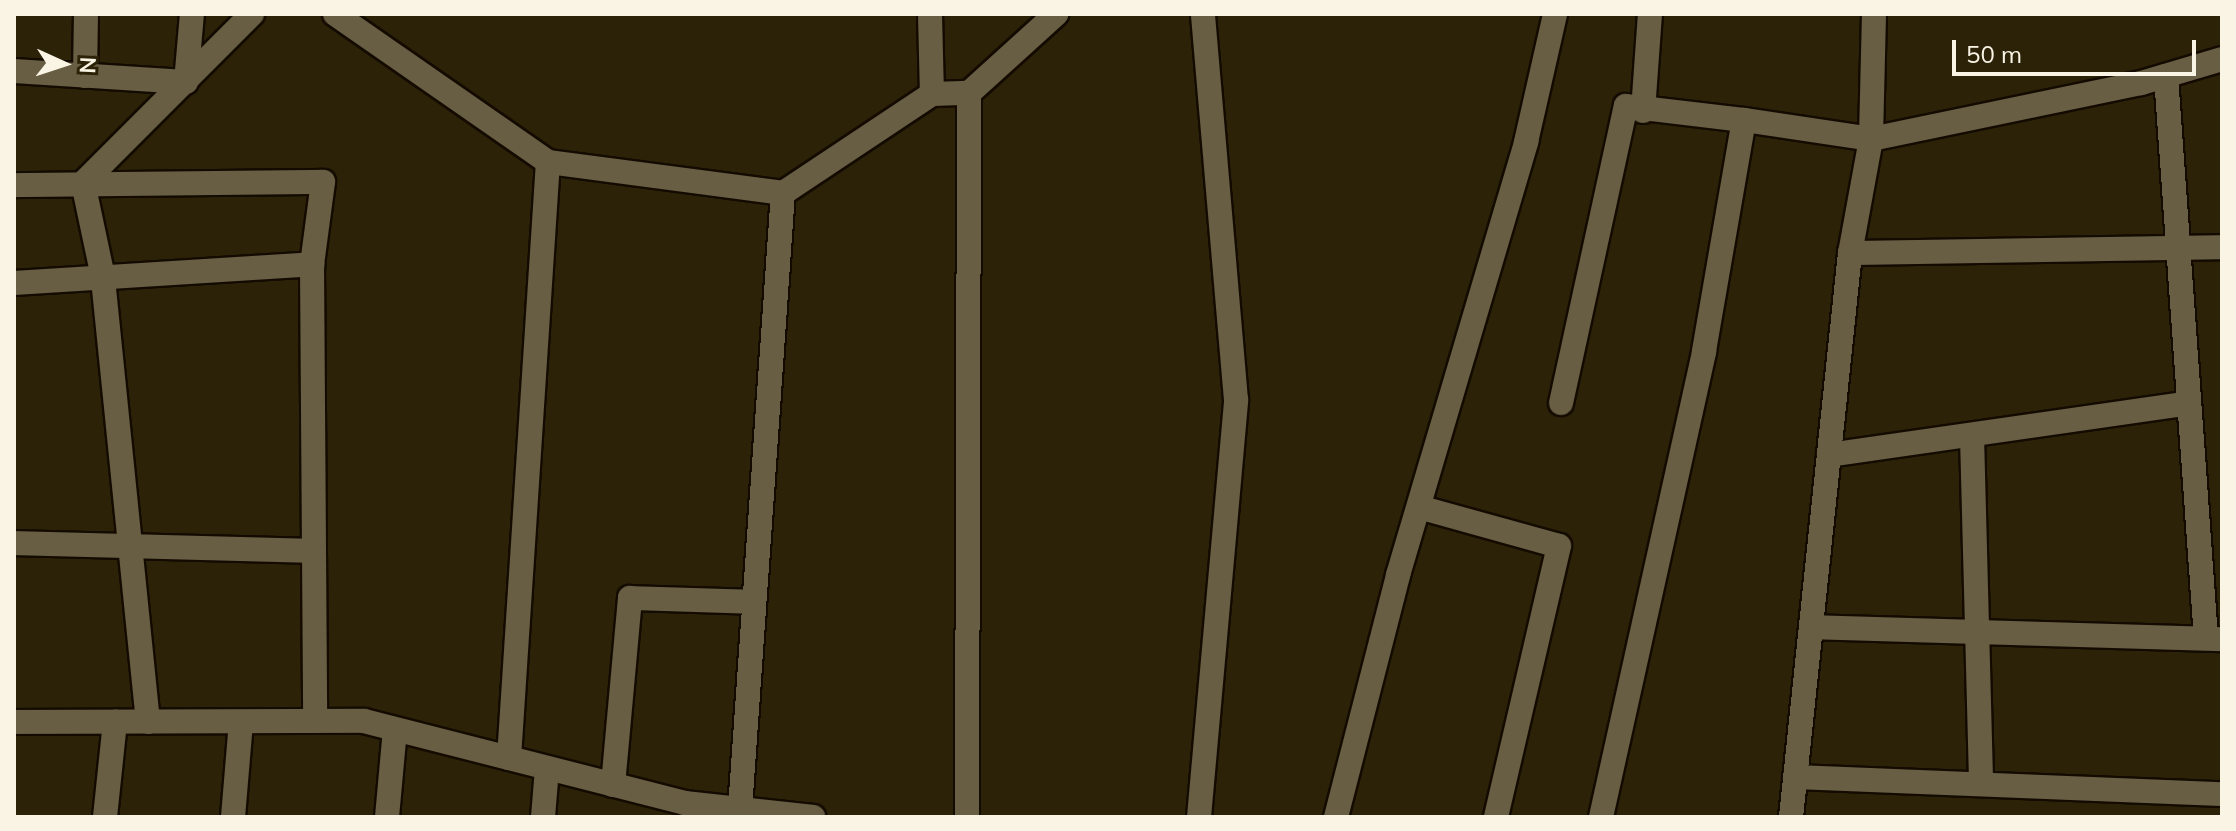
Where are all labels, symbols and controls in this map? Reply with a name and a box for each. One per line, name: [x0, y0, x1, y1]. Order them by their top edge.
north arrow: [24, 24, 104, 104]
scale bar: [1956, 24, 2200, 74]
text: 50 m: [1966, 39, 2022, 69]
text: N: [74, 56, 102, 74]

